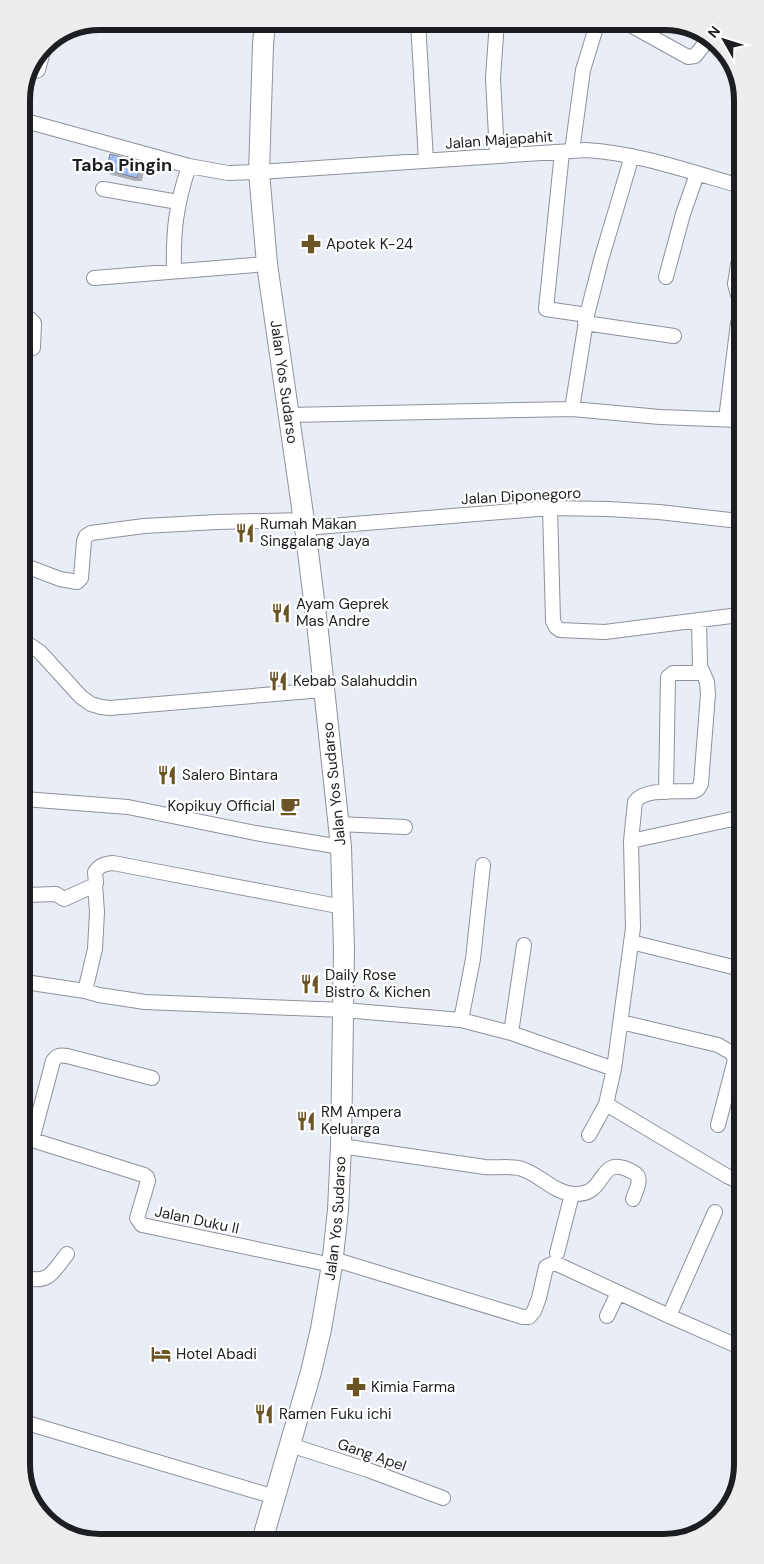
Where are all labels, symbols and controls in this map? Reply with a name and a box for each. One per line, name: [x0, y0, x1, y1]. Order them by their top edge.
north arrow: [699, 15, 749, 65]
text: N: [704, 22, 724, 41]
street label: Jalan Majapahit: [444, 126, 554, 154]
district label: Taba Pingin: [72, 153, 172, 177]
pharmacy icon: Apotek K-24: [300, 233, 322, 255]
place label: Apotek K-24: [326, 234, 413, 254]
street label: Jalan Yos Sudarso: [265, 319, 303, 445]
street label: Jalan Diponegoro: [460, 483, 582, 509]
place label: Rumah Makan Singgalang Jaya: [260, 514, 370, 551]
restaurant icon: Rumah Makan Singgalang Jaya: [234, 522, 256, 544]
place label: Ayam Geprek Mas Andre: [296, 594, 390, 631]
restaurant icon: Ayam Geprek Mas Andre: [270, 602, 292, 624]
restaurant icon: Kebab Salahuddin: [267, 670, 289, 692]
place label: Kebab Salahuddin: [293, 671, 417, 691]
street label: Jalan Yos Sudarso: [318, 721, 350, 847]
restaurant icon: Salero Bintara: [156, 764, 178, 786]
place label: Salero Bintara: [182, 765, 278, 785]
cafe icon: Kopikuy Official: [279, 795, 301, 817]
place label: Kopikuy Official: [168, 796, 275, 816]
place label: Daily Rose Bistro & Kichen: [325, 965, 431, 1002]
restaurant icon: Daily Rose Bistro & Kichen: [299, 973, 321, 995]
place label: RM Ampera Keluarga: [321, 1102, 401, 1139]
restaurant icon: RM Ampera Keluarga: [295, 1110, 317, 1132]
street label: Jalan Yos Sudarso: [320, 1156, 351, 1282]
street label: Jalan Duku II: [153, 1201, 241, 1239]
hotel icon: Hotel Abadi: [150, 1343, 172, 1365]
place label: Hotel Abadi: [176, 1344, 257, 1364]
pharmacy icon: Kimia Farma: [345, 1376, 367, 1398]
place label: Kimia Farma: [371, 1377, 455, 1397]
restaurant icon: Ramen Fuku ichi: [253, 1403, 275, 1425]
place label: Ramen Fuku ichi: [279, 1404, 392, 1424]
street label: Gang Apel: [335, 1434, 409, 1476]

